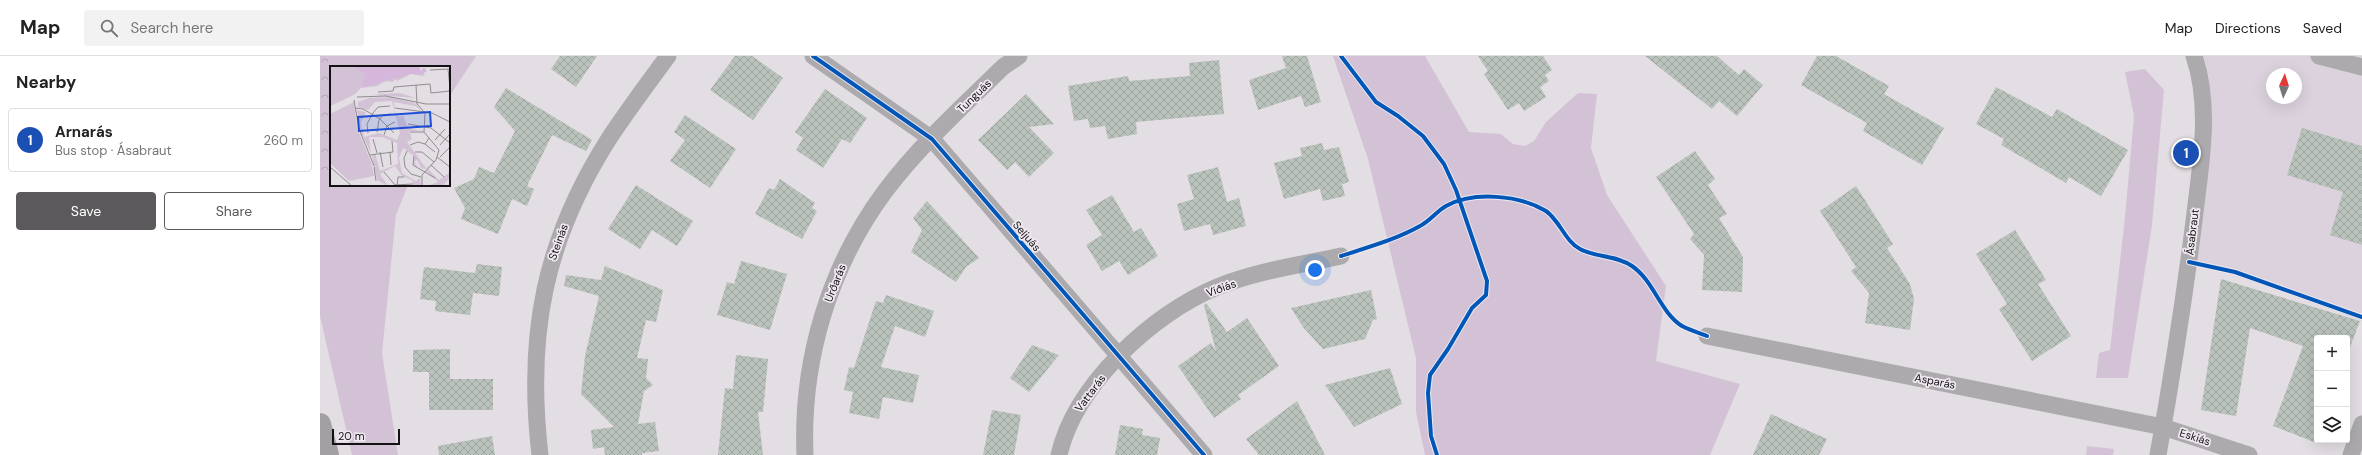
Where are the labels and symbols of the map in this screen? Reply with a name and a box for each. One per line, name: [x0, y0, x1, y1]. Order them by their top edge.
inset map: [330, 66, 450, 186]
north arrow: [2266, 68, 2302, 104]
street label: Tunguás: [954, 76, 994, 116]
pin: 1: [2173, 138, 2199, 168]
street label: Ásabraut: [2182, 208, 2202, 256]
street label: Seljuás: [1010, 218, 1044, 254]
street label: Steinás: [545, 222, 571, 262]
your location: [1305, 260, 1325, 280]
street label: Urðarás: [821, 262, 849, 304]
street label: Víðiás: [1204, 276, 1238, 300]
street label: Asparás: [1913, 370, 1957, 392]
street label: Vattarás: [1072, 372, 1108, 414]
street label: Eskiás: [2178, 425, 2212, 449]
scale bar: [332, 427, 400, 446]

